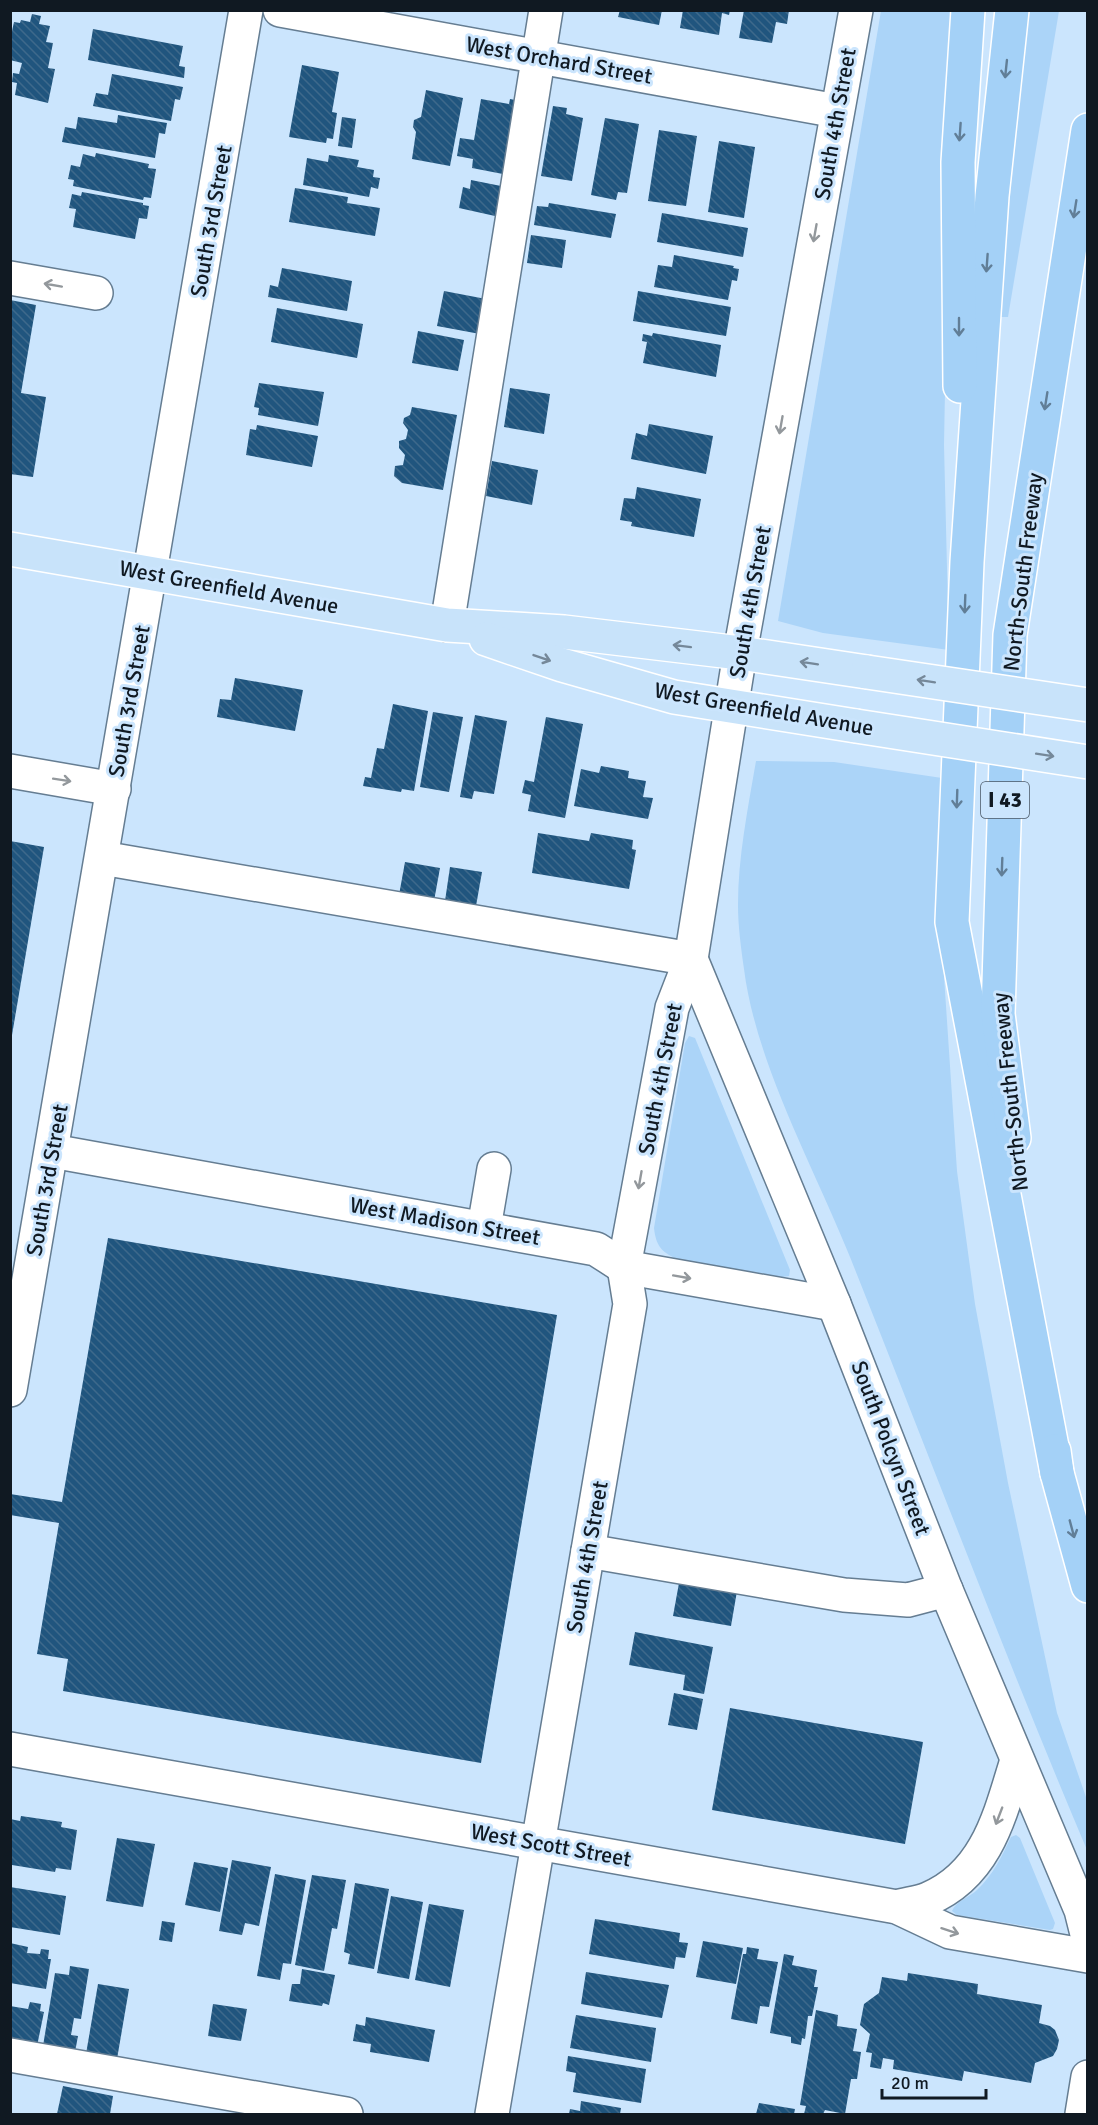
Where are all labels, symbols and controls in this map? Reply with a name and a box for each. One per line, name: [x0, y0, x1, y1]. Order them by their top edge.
street label: West Orchard Street: [464, 30, 654, 90]
street label: South 4th Street: [808, 46, 862, 202]
one-way arrow: [1000, 58, 1011, 78]
one-way arrow: [955, 121, 966, 141]
street label: South 3rd Street: [184, 143, 238, 299]
one-way arrow: [1070, 198, 1081, 218]
one-way arrow: [809, 223, 820, 243]
one-way arrow: [982, 252, 993, 272]
one-way arrow: [44, 279, 63, 290]
one-way arrow: [953, 316, 965, 336]
one-way arrow: [1040, 391, 1051, 411]
one-way arrow: [775, 415, 786, 435]
street label: North-South Freeway: [997, 471, 1049, 673]
street label: South 4th Street: [723, 524, 777, 680]
street label: West Greenfield Avenue: [117, 554, 341, 620]
one-way arrow: [960, 594, 971, 614]
street label: South 3rd Street: [102, 623, 156, 779]
one-way arrow: [673, 641, 693, 652]
one-way arrow: [532, 654, 551, 665]
one-way arrow: [800, 657, 820, 668]
one-way arrow: [916, 675, 936, 686]
street label: West Greenfield Avenue: [652, 676, 876, 742]
one-way arrow: [1035, 750, 1054, 761]
one-way arrow: [52, 774, 72, 785]
road number: I 43: [981, 782, 1029, 818]
one-way arrow: [951, 788, 962, 808]
one-way arrow: [997, 856, 1008, 876]
street label: North-South Freeway: [986, 991, 1034, 1193]
street label: South 4th Street: [632, 1001, 688, 1157]
street label: South 3rd Street: [20, 1102, 74, 1258]
one-way arrow: [634, 1169, 645, 1189]
street label: West Madison Street: [348, 1191, 542, 1251]
one-way arrow: [672, 1272, 691, 1283]
street label: South Polcyn Street: [845, 1357, 937, 1539]
street label: South 4th Street: [560, 1479, 614, 1635]
one-way arrow: [1067, 1519, 1078, 1538]
one-way arrow: [992, 1806, 1003, 1825]
street label: West Scott Street: [469, 1818, 634, 1872]
one-way arrow: [940, 1926, 959, 1937]
scale bar: [882, 2062, 986, 2100]
text: 20 m: [891, 2072, 929, 2094]

